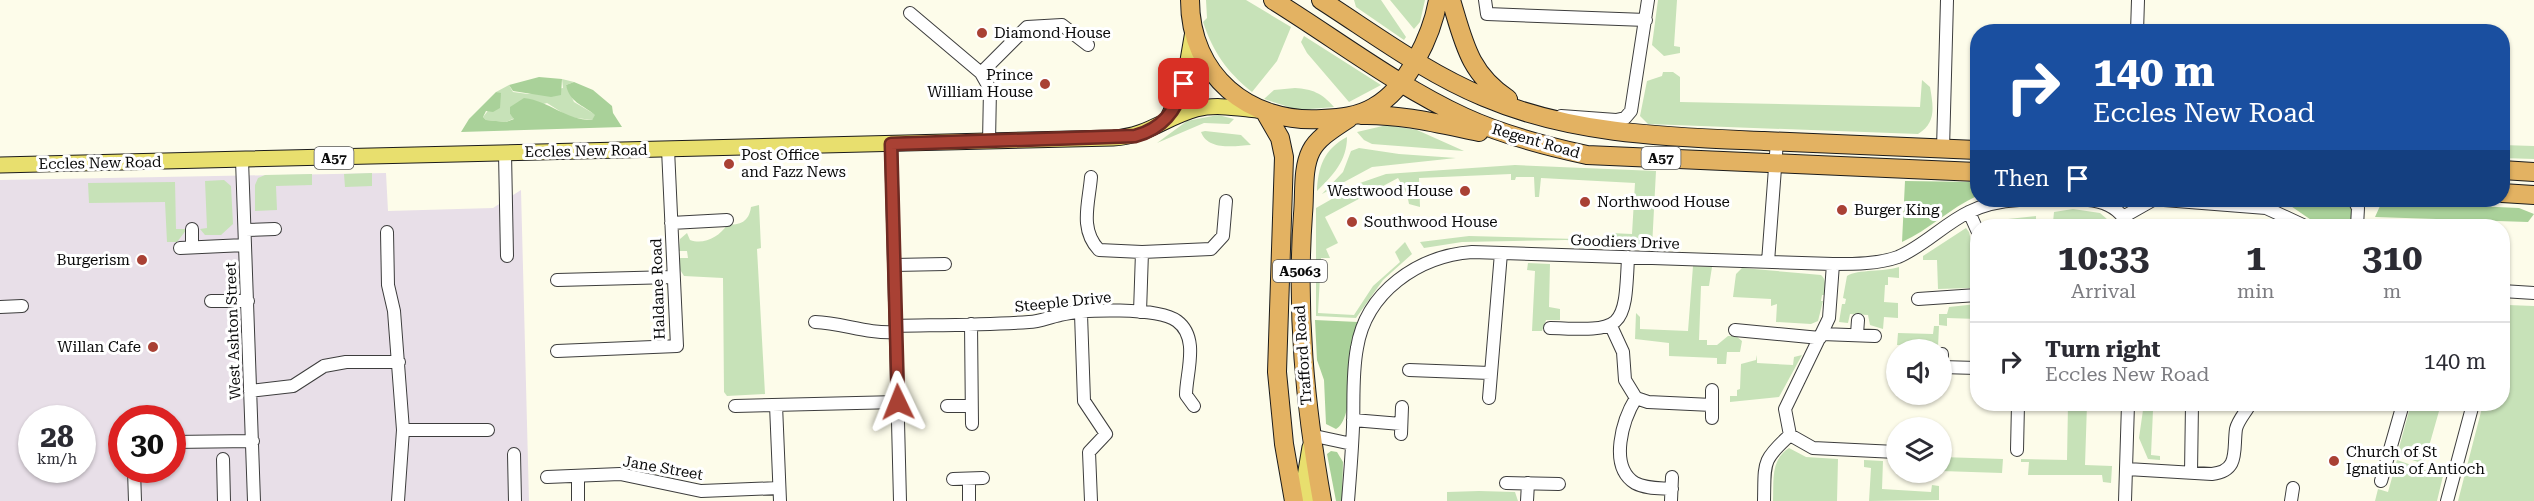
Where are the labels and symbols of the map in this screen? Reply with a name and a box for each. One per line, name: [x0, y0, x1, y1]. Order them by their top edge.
place label: Diamond House: [994, 24, 1111, 42]
marker: Diamond House: [975, 26, 989, 40]
pin: [1158, 58, 1209, 109]
place label: Prince William House: [927, 66, 1033, 101]
marker: Prince William House: [1038, 77, 1052, 91]
street label: Regent Road: [1490, 120, 1582, 162]
street label: Eccles New Road: [524, 141, 648, 161]
place label: Post Office and Fazz News: [741, 146, 846, 181]
road number: A57: [314, 147, 354, 169]
road number: A57: [1642, 147, 1680, 169]
street label: Eccles New Road: [38, 153, 162, 173]
marker: Post Office and Fazz News: [722, 157, 736, 171]
place label: Westwood House: [1327, 182, 1453, 200]
marker: Westwood House: [1458, 184, 1472, 198]
place label: Northwood House: [1597, 193, 1730, 211]
marker: Northwood House: [1578, 195, 1592, 209]
place label: Burger King: [1854, 201, 1940, 219]
marker: Burger King: [1835, 203, 1849, 217]
place label: Southwood House: [1364, 213, 1497, 231]
marker: Southwood House: [1345, 215, 1359, 229]
street label: Goodiers Drive: [1570, 231, 1680, 253]
street label: Haldane Road: [647, 238, 669, 340]
place label: Burgerism: [57, 251, 130, 269]
marker: Burgerism: [135, 253, 149, 267]
road number: A5063: [1273, 260, 1327, 282]
street label: West Ashton Street: [222, 261, 244, 400]
street label: Steeple Drive: [1014, 288, 1112, 316]
street label: Trafford Road: [1290, 304, 1315, 406]
place label: Willan Cafe: [57, 338, 141, 356]
marker: Willan Cafe: [146, 340, 160, 354]
position arrow: [866, 370, 930, 434]
speed limit sign: 30: [108, 405, 186, 483]
place label: Church of St Ignatius of Antioch: [2346, 443, 2485, 478]
street label: Jane Street: [622, 452, 705, 484]
marker: Church of St Ignatius of Antioch: [2327, 454, 2341, 468]

